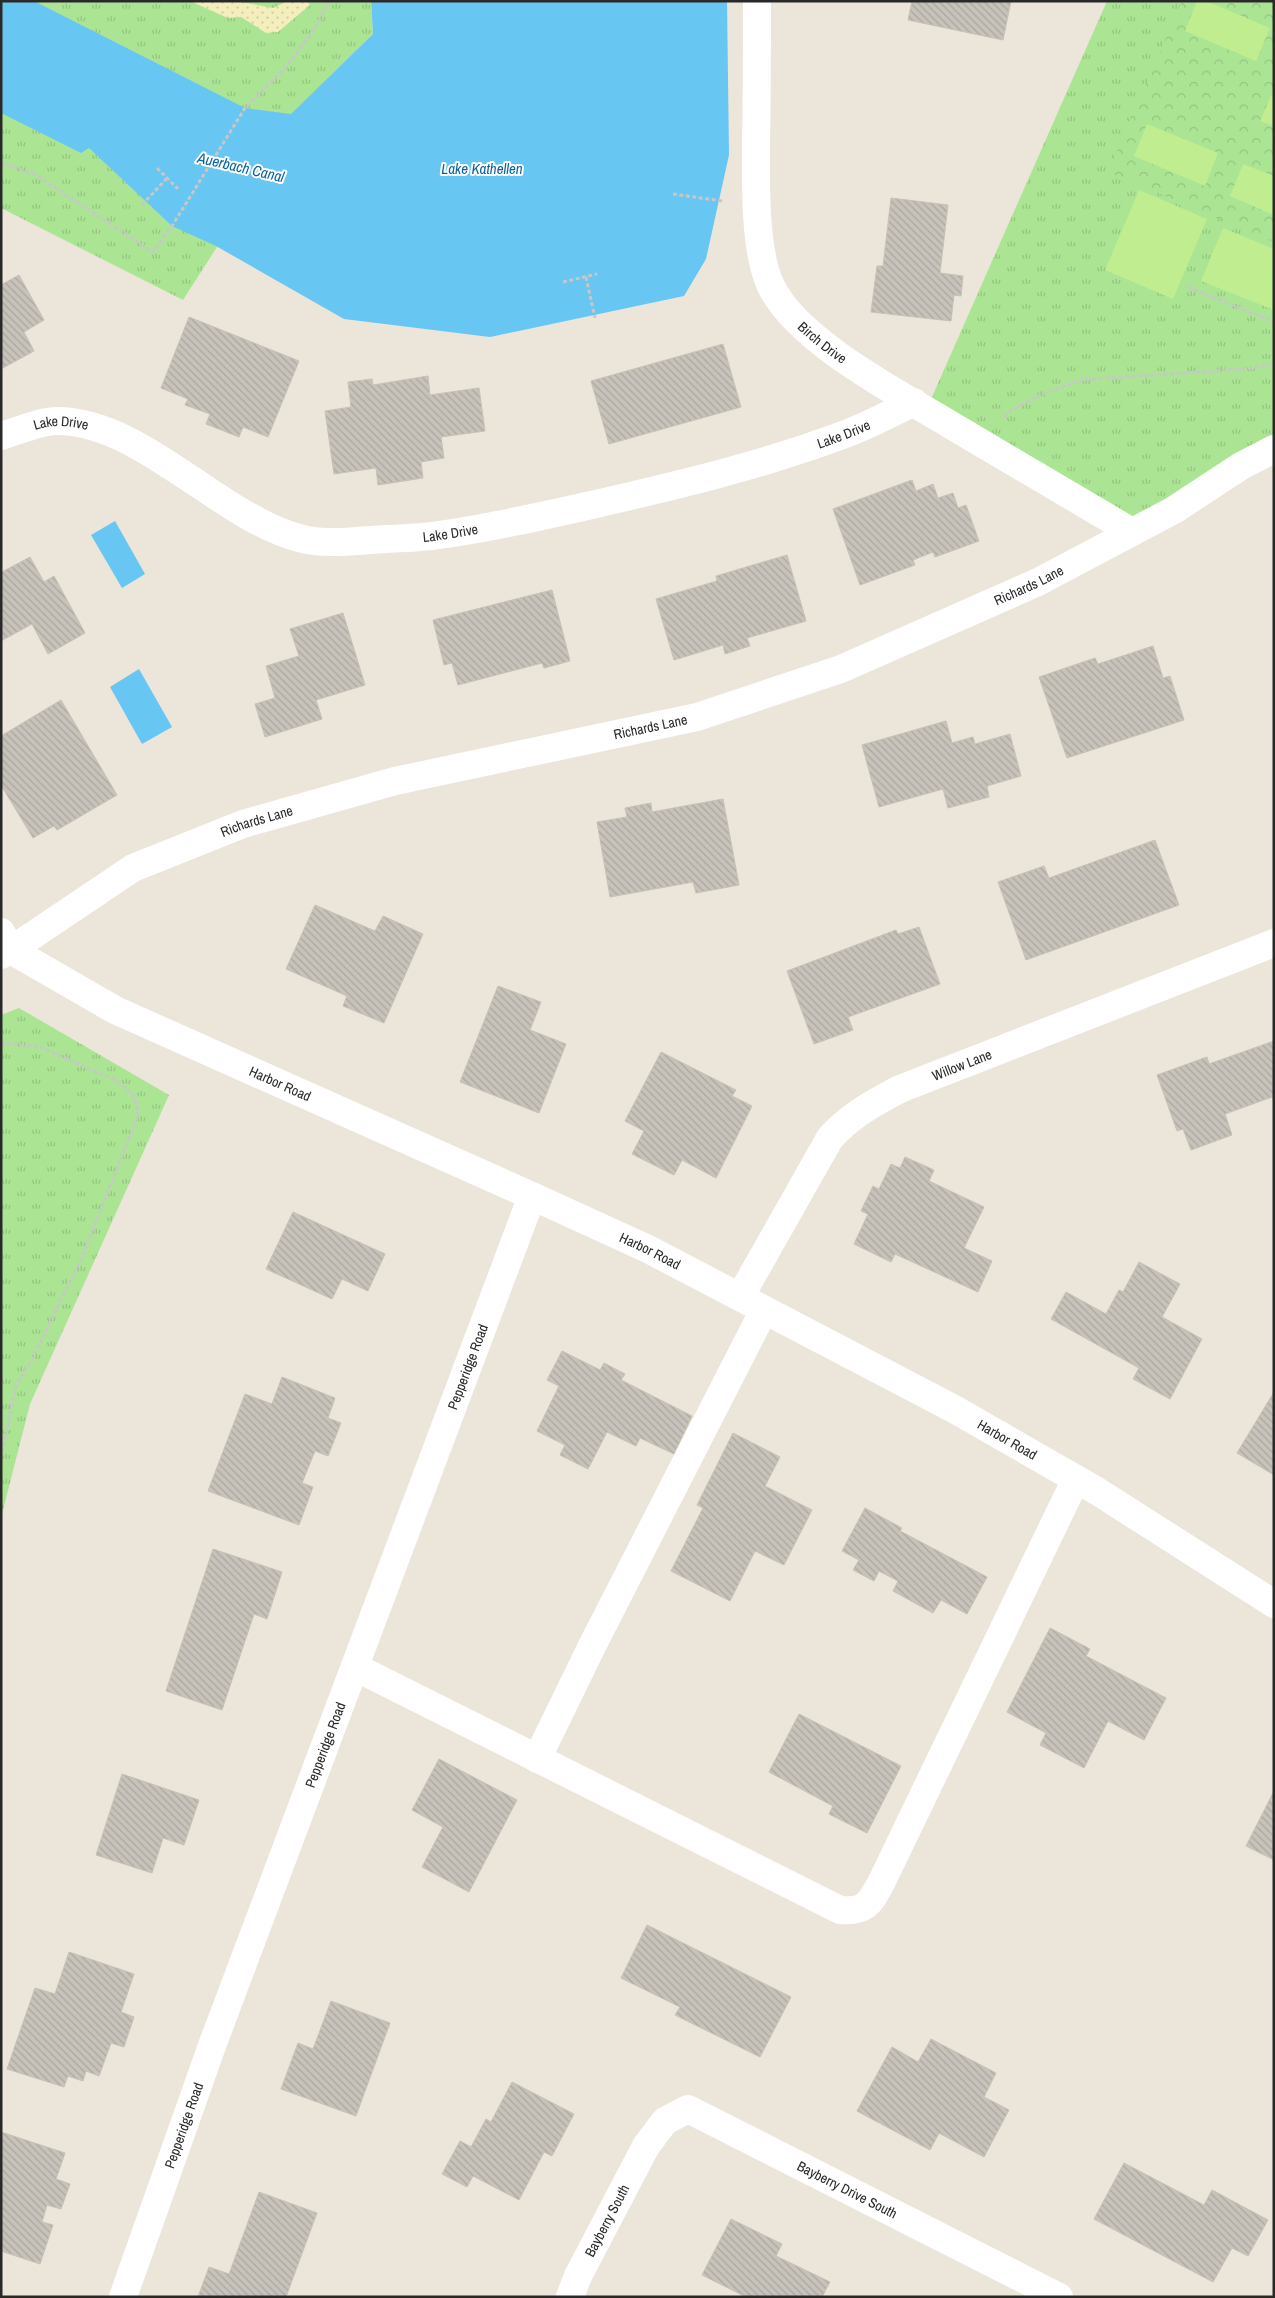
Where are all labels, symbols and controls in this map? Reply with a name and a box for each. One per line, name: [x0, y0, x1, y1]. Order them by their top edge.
water label: Auerbach Canal: [195, 147, 287, 187]
water label: Lake Kathellen: [441, 158, 523, 179]
street label: Birch Drive: [794, 318, 850, 368]
street label: Lake Drive: [31, 412, 90, 434]
street label: Lake Drive: [815, 416, 873, 453]
street label: Lake Drive: [422, 520, 479, 546]
street label: Richards Lane: [991, 561, 1067, 609]
street label: Richards Lane: [612, 710, 689, 743]
street label: Richards Lane: [218, 801, 295, 841]
street label: Willow Lane: [929, 1045, 994, 1085]
street label: Harbor Road: [246, 1062, 314, 1105]
street label: Harbor Road: [617, 1228, 684, 1273]
street label: Pepperidge Road: [443, 1322, 492, 1412]
street label: Harbor Road: [974, 1415, 1040, 1464]
street label: Pepperidge Road: [301, 1700, 350, 1790]
street label: Pepperidge Road: [160, 2080, 207, 2171]
street label: Bayberry Drive South: [794, 2157, 900, 2223]
street label: Bayberry South: [581, 2181, 633, 2260]

